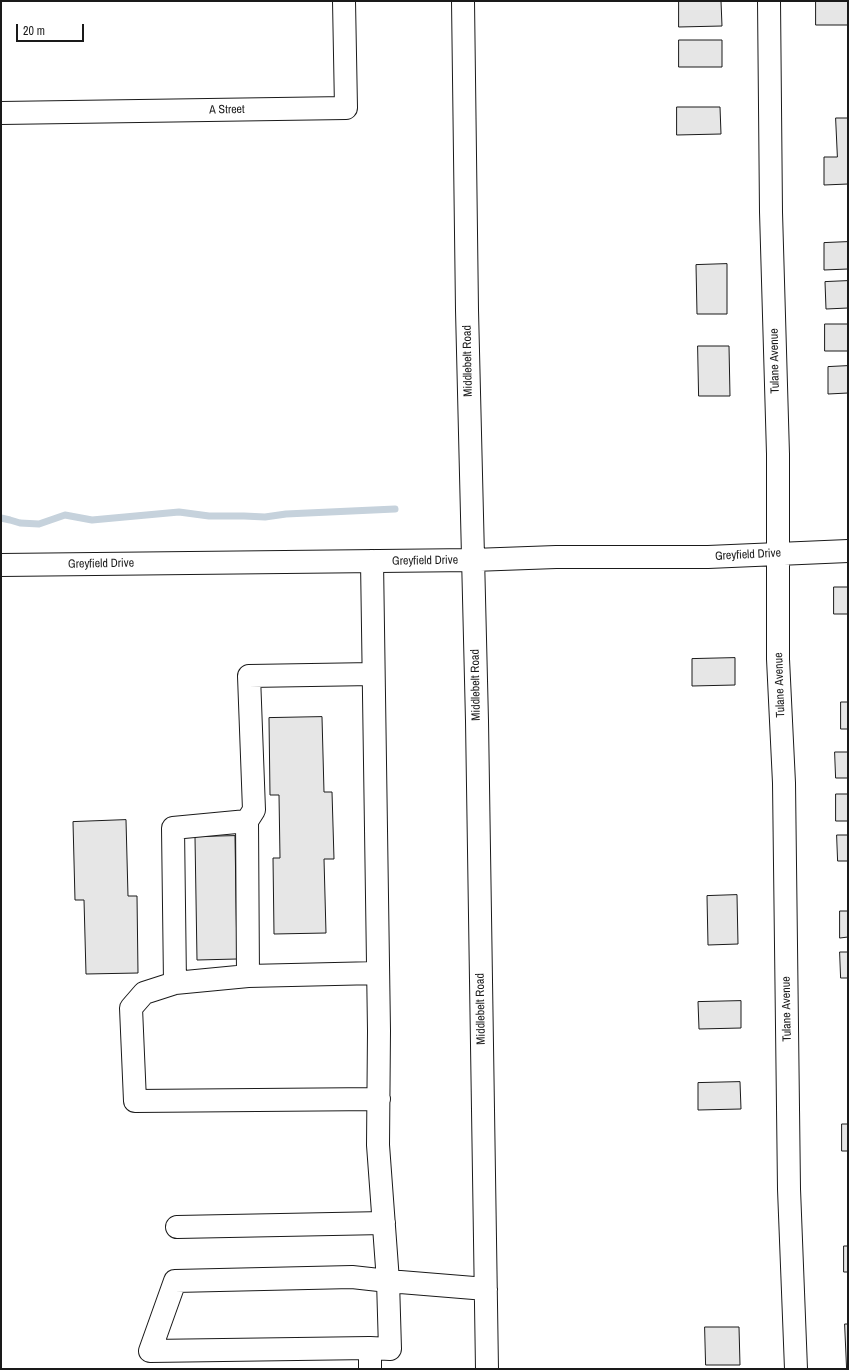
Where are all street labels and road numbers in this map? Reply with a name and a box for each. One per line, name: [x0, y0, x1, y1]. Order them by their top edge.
street label: A Street: [209, 102, 245, 118]
street label: Middlebelt Road: [460, 325, 476, 397]
street label: Tulane Avenue: [767, 328, 783, 394]
street label: Greyfield Drive: [715, 546, 781, 564]
street label: Greyfield Drive: [392, 553, 458, 569]
street label: Greyfield Drive: [68, 556, 134, 572]
street label: Middlebelt Road: [468, 649, 484, 721]
street label: Tulane Avenue: [772, 652, 788, 718]
street label: Middlebelt Road: [473, 973, 489, 1045]
street label: Tulane Avenue: [779, 976, 795, 1042]

